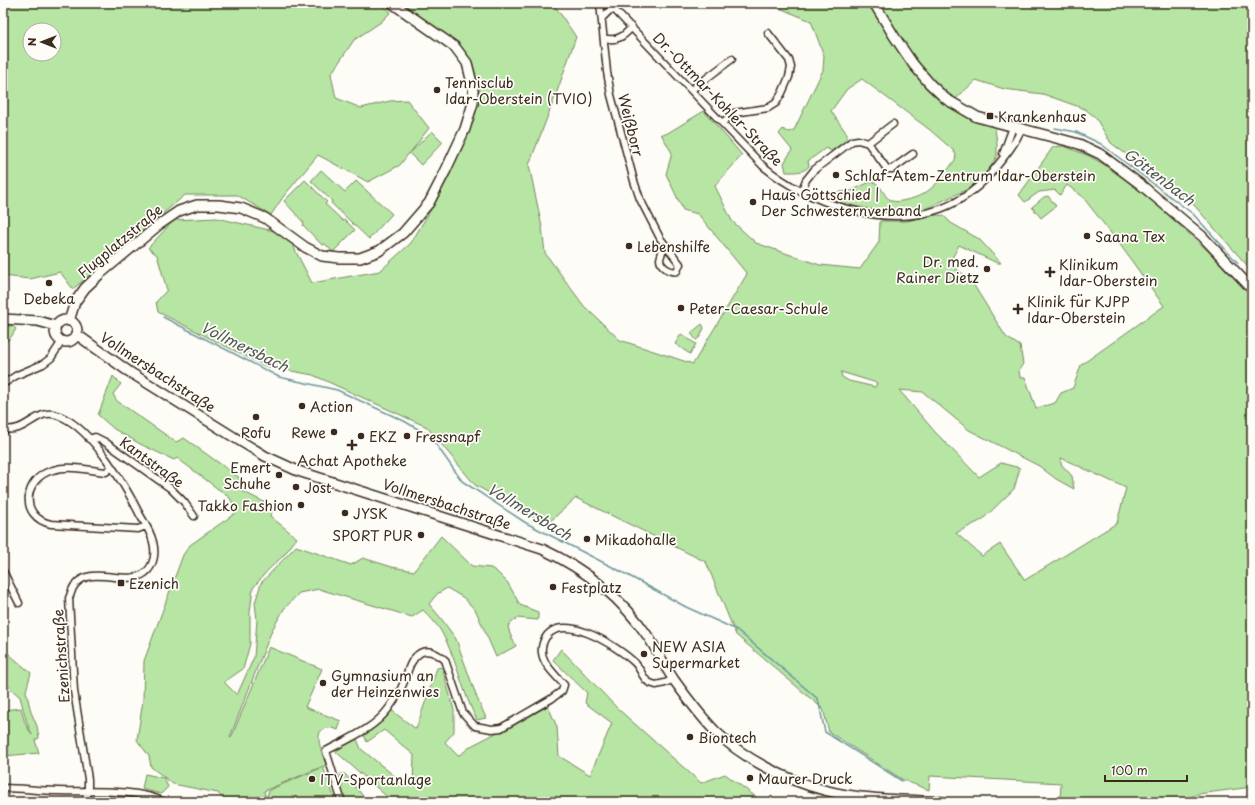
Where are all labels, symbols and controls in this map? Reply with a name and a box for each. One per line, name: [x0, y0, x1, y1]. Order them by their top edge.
north arrow: [22, 22, 62, 62]
street label: Dr.-Ottmar-Kohler-Straße: [648, 27, 788, 171]
text: N: [23, 37, 40, 46]
place label: Tennisclub Idar-Oberstein (TVIO): [445, 72, 592, 109]
marker: Tennisclub Idar-Oberstein (TVIO): [432, 85, 442, 95]
street label: Weißborr: [613, 91, 649, 159]
place label: Krankenhaus: [998, 106, 1086, 127]
marker: Krankenhaus: [985, 111, 995, 121]
water label: Göttenbach: [1120, 142, 1201, 211]
place label: Schlaf-Atem-Zentrum Idar-Oberstein: [844, 165, 1096, 186]
marker: Schlaf-Atem-Zentrum Idar-Oberstein: [831, 170, 841, 180]
place label: Haus Göttschied | Der Schwesternverband: [761, 184, 922, 221]
marker: Haus Göttschied | Der Schwesternverband: [748, 197, 758, 207]
street label: Flugplatzstraße: [73, 199, 167, 283]
place label: Saana Tex: [1095, 226, 1165, 247]
marker: Saana Tex: [1082, 231, 1092, 241]
place label: Lebenshilfe: [637, 236, 711, 257]
marker: Lebenshilfe: [624, 241, 634, 251]
place label: Dr. med. Rainer Dietz: [896, 251, 979, 288]
place label: Klinikum Idar-Oberstein: [1059, 254, 1158, 291]
marker: Dr. med. Rainer Dietz: [982, 264, 992, 274]
marker: Klinikum Idar-Oberstein: [1044, 266, 1056, 278]
marker: Debeka: [44, 278, 54, 288]
place label: Debeka: [23, 288, 75, 309]
place label: Klinik für KJPP Idar-Oberstein: [1027, 291, 1130, 328]
place label: Peter-Caesar-Schule: [689, 298, 829, 319]
marker: Peter-Caesar-Schule: [676, 303, 686, 313]
marker: Klinik für KJPP Idar-Oberstein: [1012, 303, 1024, 315]
water label: Vollmersbach: [197, 315, 293, 377]
street label: Vollmersbachstraße: [96, 327, 220, 417]
place label: Action: [310, 396, 353, 417]
marker: Action: [297, 401, 307, 411]
marker: Rofu: [251, 412, 261, 422]
place label: Rofu: [241, 422, 271, 443]
place label: Rewe: [291, 422, 326, 443]
place label: EKZ: [369, 426, 397, 447]
place label: Fressnapf: [415, 426, 481, 447]
marker: Rewe: [329, 427, 339, 437]
street label: Kantstraße: [115, 431, 189, 493]
marker: EKZ: [356, 431, 366, 441]
marker: Fressnapf: [402, 431, 412, 441]
marker: Achat Apotheke: [347, 440, 357, 450]
place label: Achat Apotheke: [297, 450, 407, 471]
place label: Emert Schuhe: [223, 457, 271, 494]
marker: Emert Schuhe: [274, 470, 284, 480]
street label: Vollmersbachstraße: [380, 473, 514, 535]
place label: Jost: [304, 477, 332, 498]
water label: Vollmersbach: [483, 477, 577, 545]
marker: Jost: [291, 482, 301, 492]
place label: Takko Fashion: [197, 495, 293, 516]
marker: Takko Fashion: [296, 500, 306, 510]
place label: JYSK: [353, 503, 388, 524]
marker: JYSK: [340, 508, 350, 518]
place label: SPORT PUR: [332, 525, 413, 546]
place label: Mikadohalle: [595, 529, 677, 550]
marker: SPORT PUR: [416, 530, 426, 540]
marker: Mikadohalle: [582, 534, 592, 544]
place label: Ezenich: [129, 573, 179, 594]
place label: Festplatz: [561, 577, 622, 598]
marker: Ezenich: [116, 578, 126, 588]
marker: Festplatz: [548, 582, 558, 592]
street label: Ezenichstraße: [47, 608, 75, 704]
place label: NEW ASIA Supermarket: [652, 636, 740, 673]
marker: NEW ASIA Supermarket: [639, 649, 649, 659]
place label: Gymnasium an der Heinzenwies: [331, 665, 439, 702]
marker: Gymnasium an der Heinzenwies: [318, 678, 328, 688]
place label: Biontech: [698, 727, 757, 748]
marker: Biontech: [685, 732, 695, 742]
scale bar: [1105, 757, 1187, 783]
text: 100 m: [1111, 761, 1148, 779]
place label: Maurer Druck: [758, 768, 853, 789]
place label: ITV-Sportanlage: [320, 769, 431, 790]
marker: Maurer Druck: [745, 773, 755, 783]
marker: ITV-Sportanlage: [307, 774, 317, 784]

